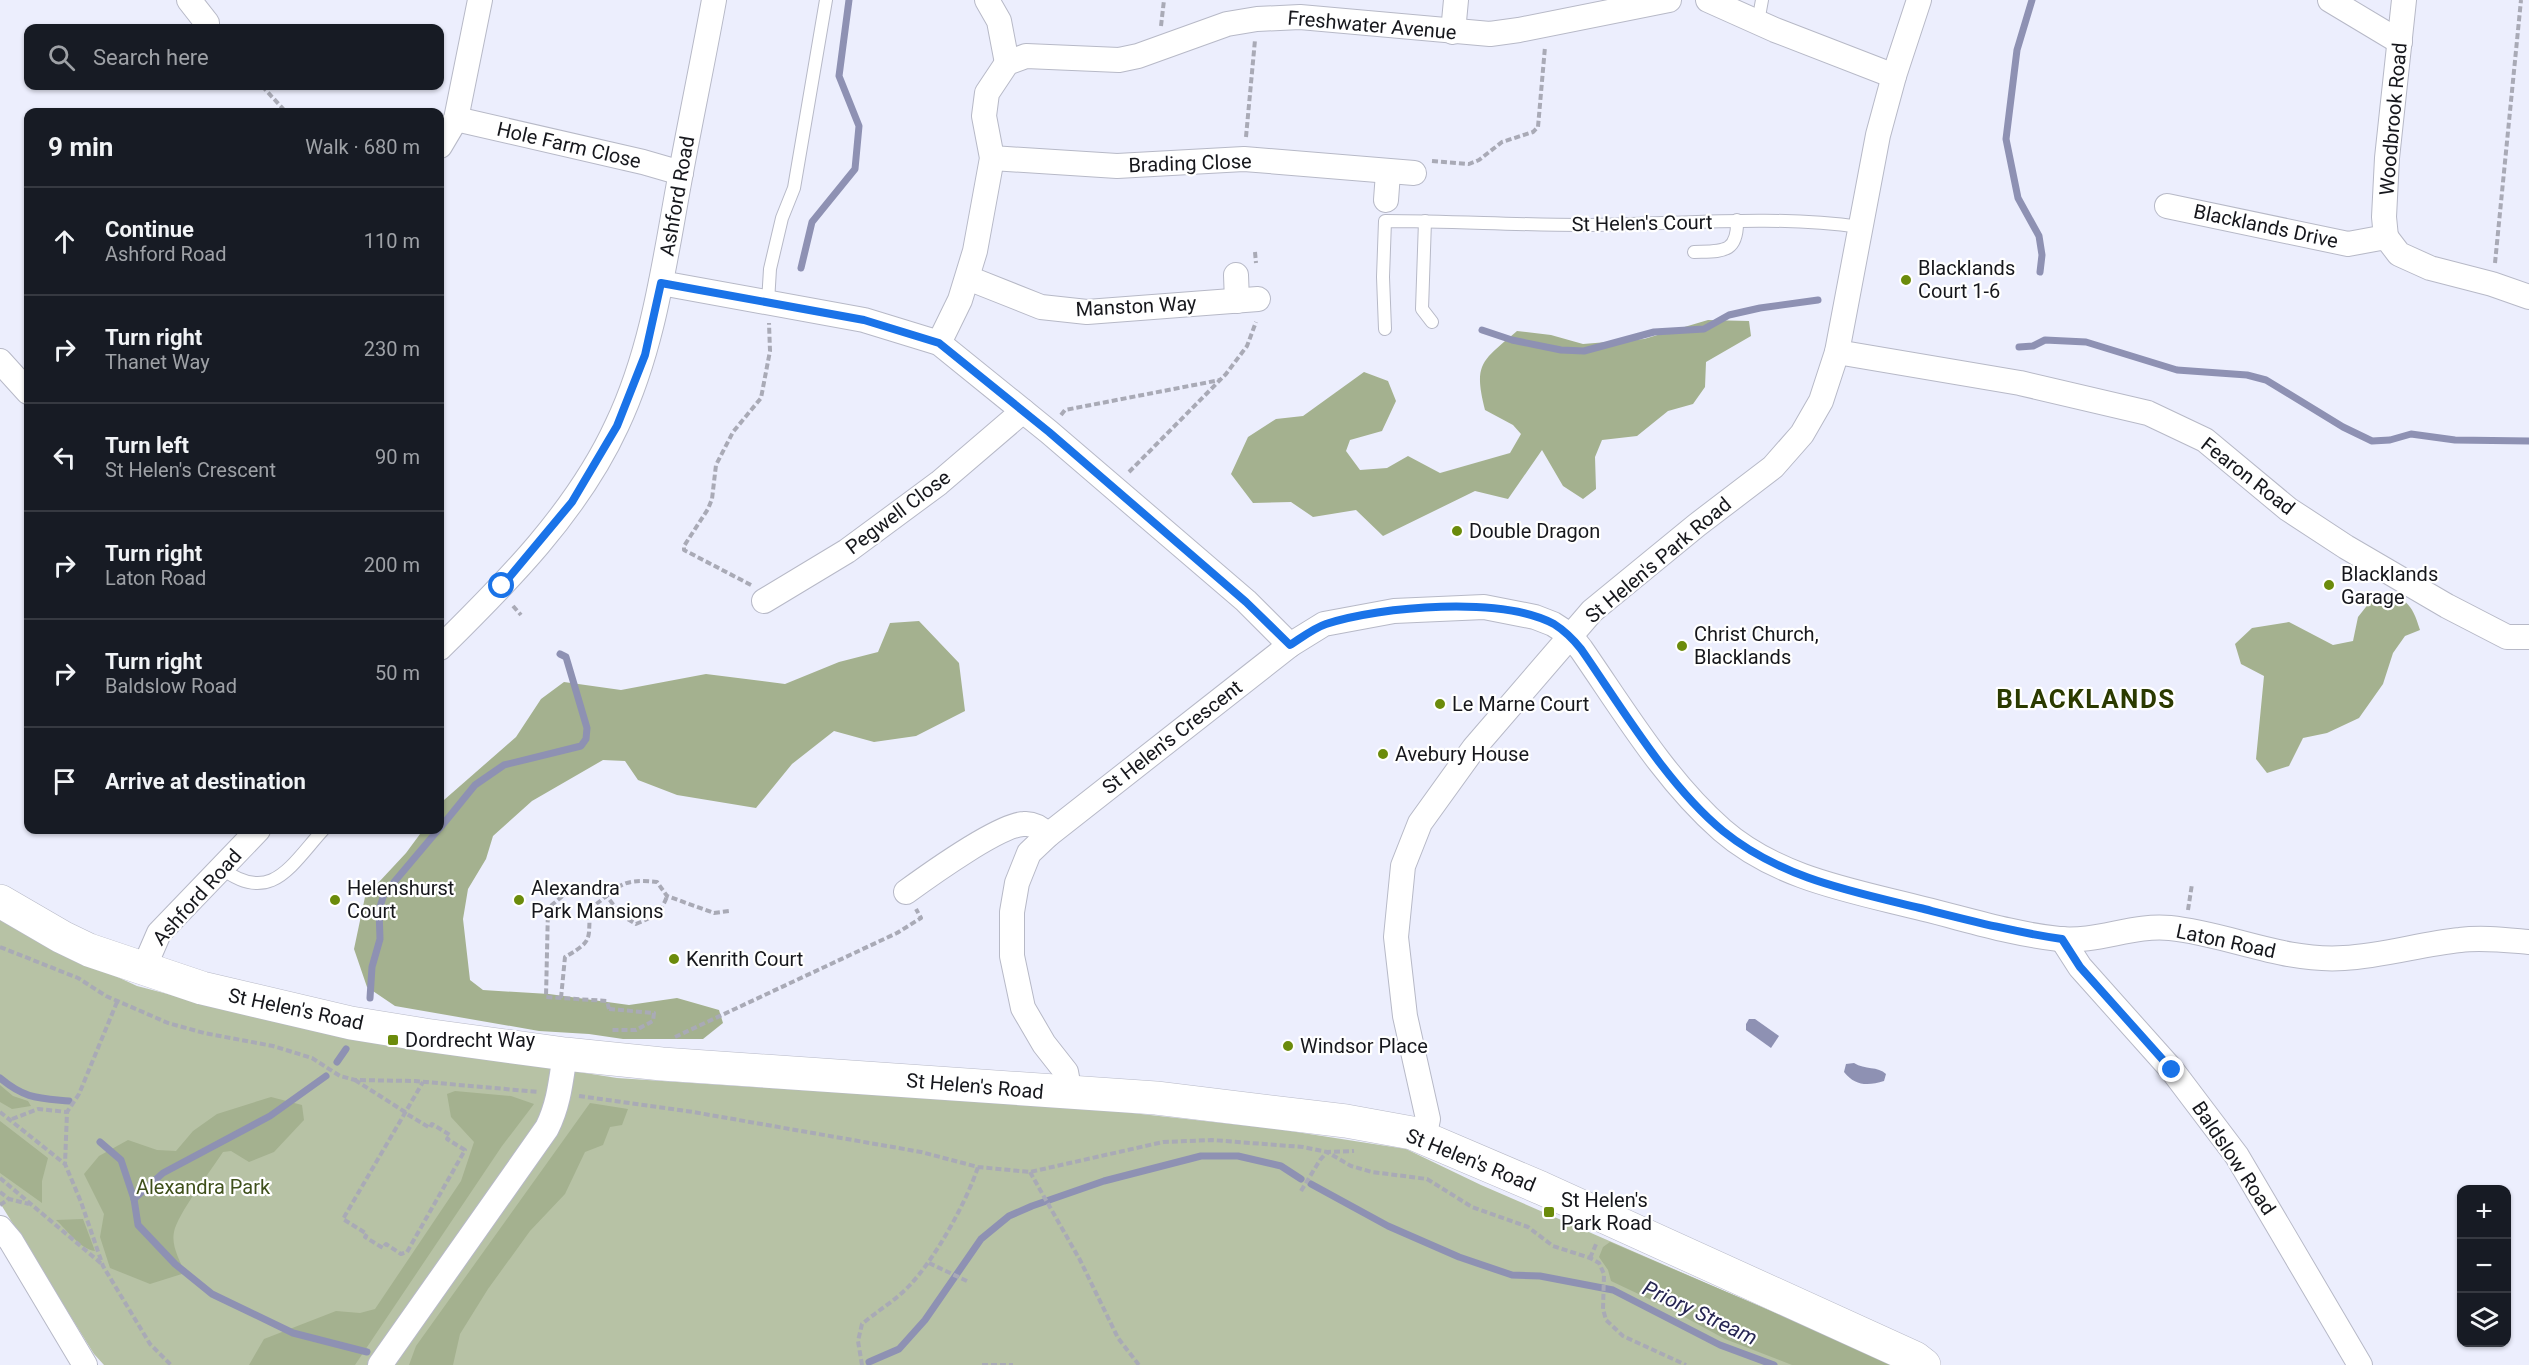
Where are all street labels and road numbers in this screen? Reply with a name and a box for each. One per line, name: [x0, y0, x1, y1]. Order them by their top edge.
street label: Freshwater Avenue: [1287, 6, 1457, 44]
street label: Woodbrook Road: [2374, 42, 2412, 196]
street label: Hole Farm Close: [495, 117, 643, 173]
street label: Ashford Road: [655, 134, 699, 258]
street label: Brading Close: [1128, 149, 1252, 177]
street label: Blacklands Drive: [2192, 199, 2340, 253]
street label: St Helen's Court: [1571, 210, 1713, 236]
street label: Manston Way: [1075, 291, 1198, 321]
street label: Fearon Road: [2196, 432, 2300, 520]
street label: Pegwell Close: [841, 465, 955, 559]
street label: St Helen's Park Road: [1580, 492, 1736, 628]
street label: St Helen's Crescent: [1097, 675, 1247, 799]
street label: Ashford Road: [147, 844, 247, 950]
street label: Laton Road: [2174, 919, 2278, 963]
street label: St Helen's Road: [226, 983, 366, 1035]
street label: St Helen's Road: [905, 1068, 1045, 1104]
street label: Baldslow Road: [2187, 1097, 2281, 1219]
street label: St Helen's Road: [1403, 1123, 1539, 1197]

